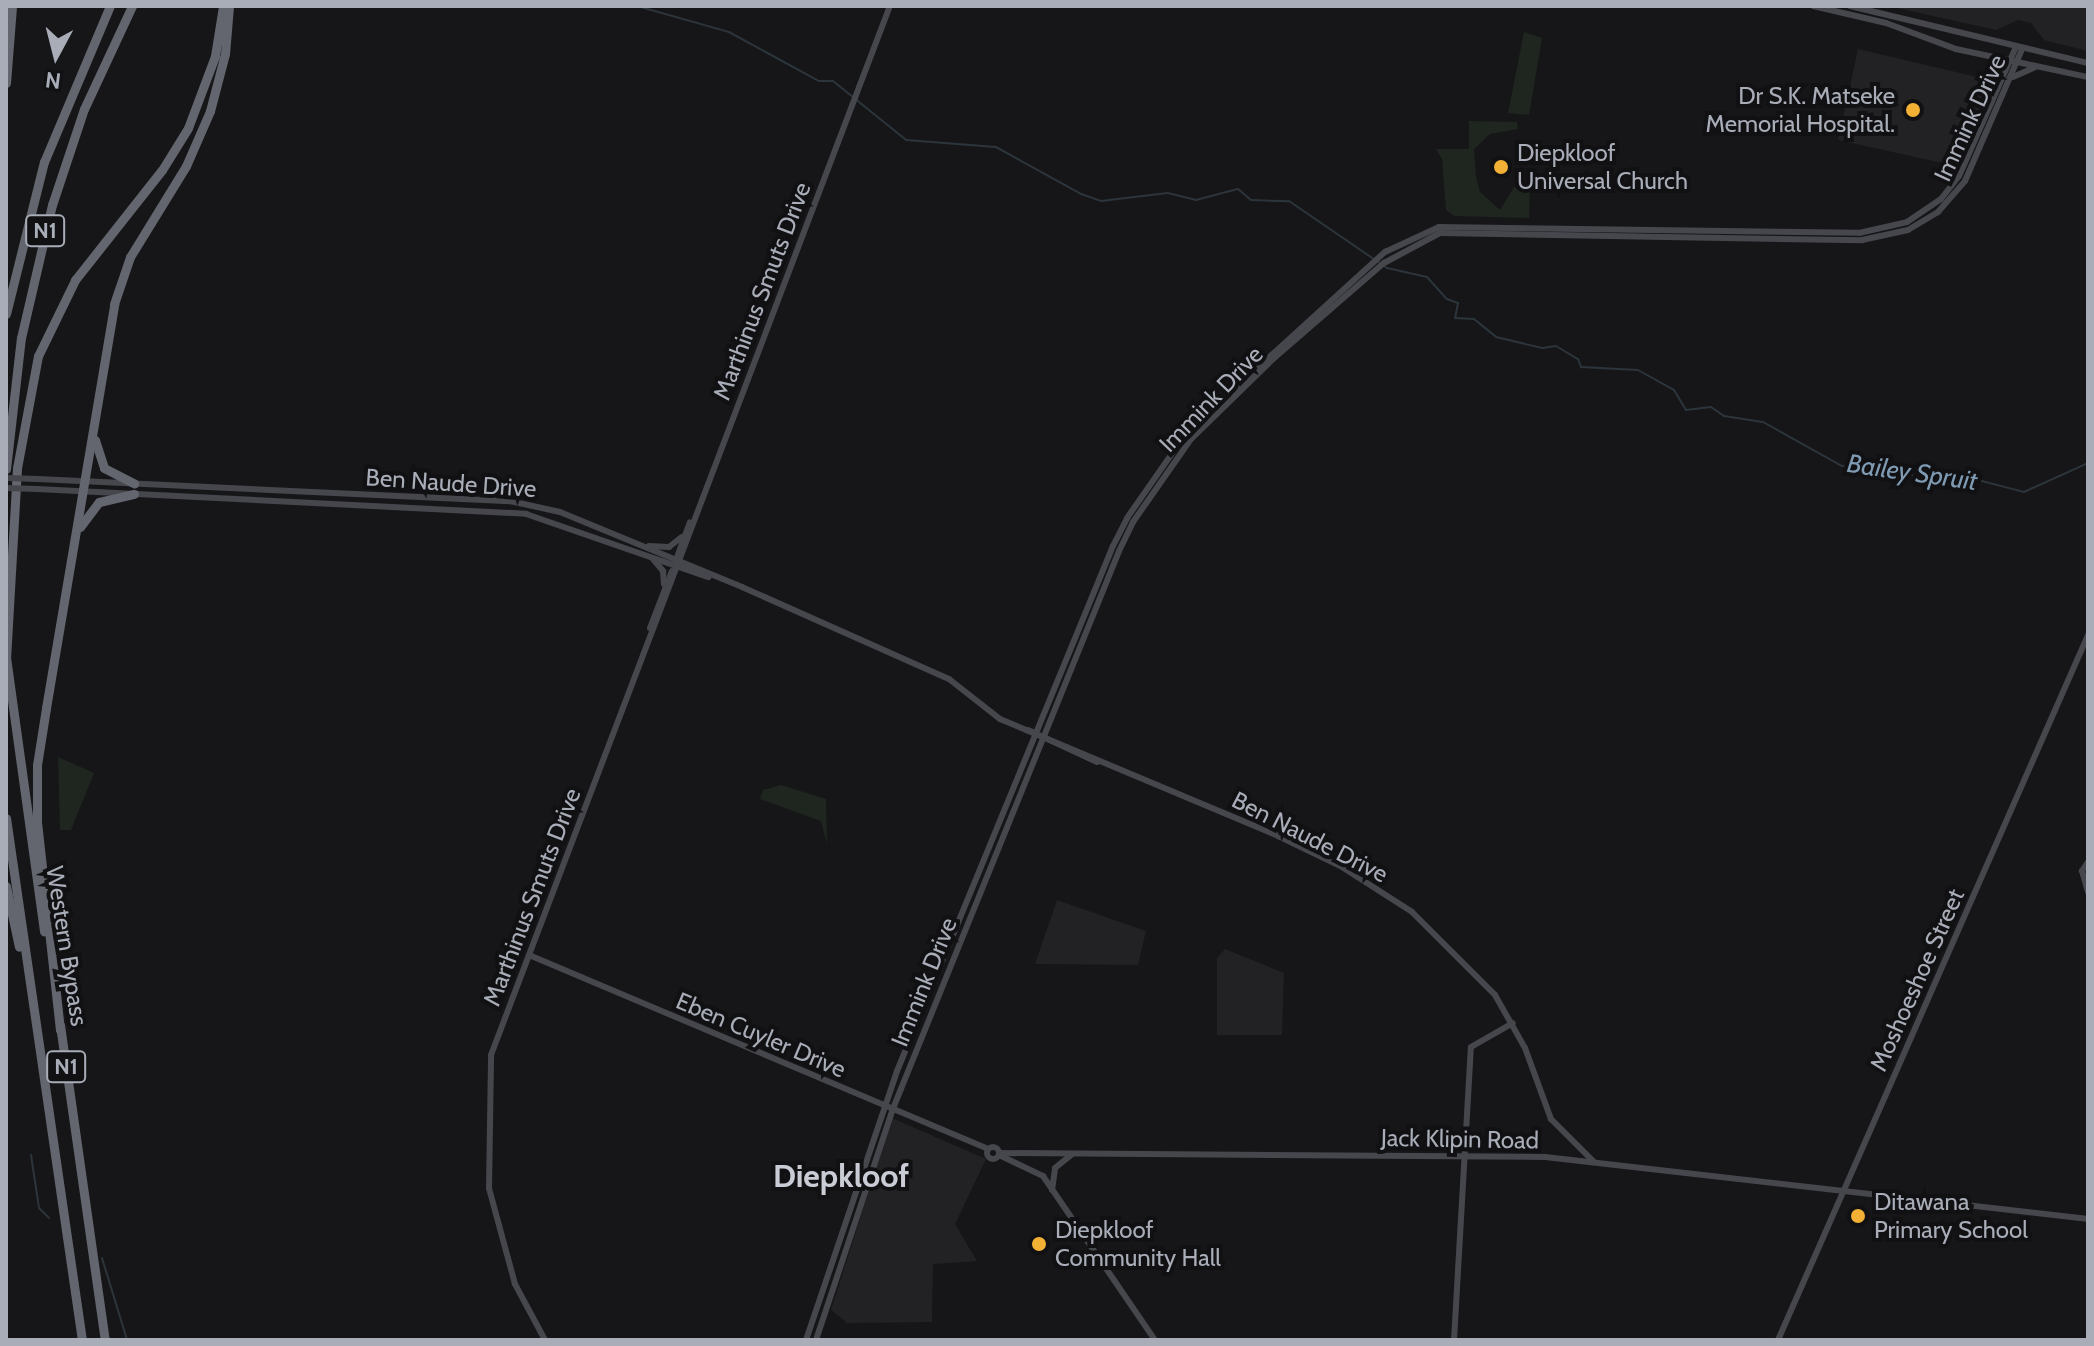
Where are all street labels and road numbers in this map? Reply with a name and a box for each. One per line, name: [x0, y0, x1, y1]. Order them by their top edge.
street label: Immink Drive: [1928, 50, 2012, 186]
street label: Marthinus Smuts Drive: [707, 178, 817, 404]
road number: N1: [25, 213, 65, 249]
street label: Immink Drive: [1153, 340, 1269, 458]
street label: Ben Naude Drive: [365, 463, 537, 503]
street label: Marthinus Smuts Drive: [477, 784, 587, 1010]
street label: Ben Naude Drive: [1227, 785, 1393, 889]
street label: Western Bypass: [40, 864, 94, 1028]
street label: Moshoeshoe Street: [1864, 884, 1970, 1076]
street label: Immink Drive: [885, 913, 963, 1051]
street label: Eben Cuyler Drive: [672, 986, 850, 1084]
road number: N1: [46, 1049, 86, 1085]
street label: Jack Klipin Road: [1381, 1123, 1539, 1155]

